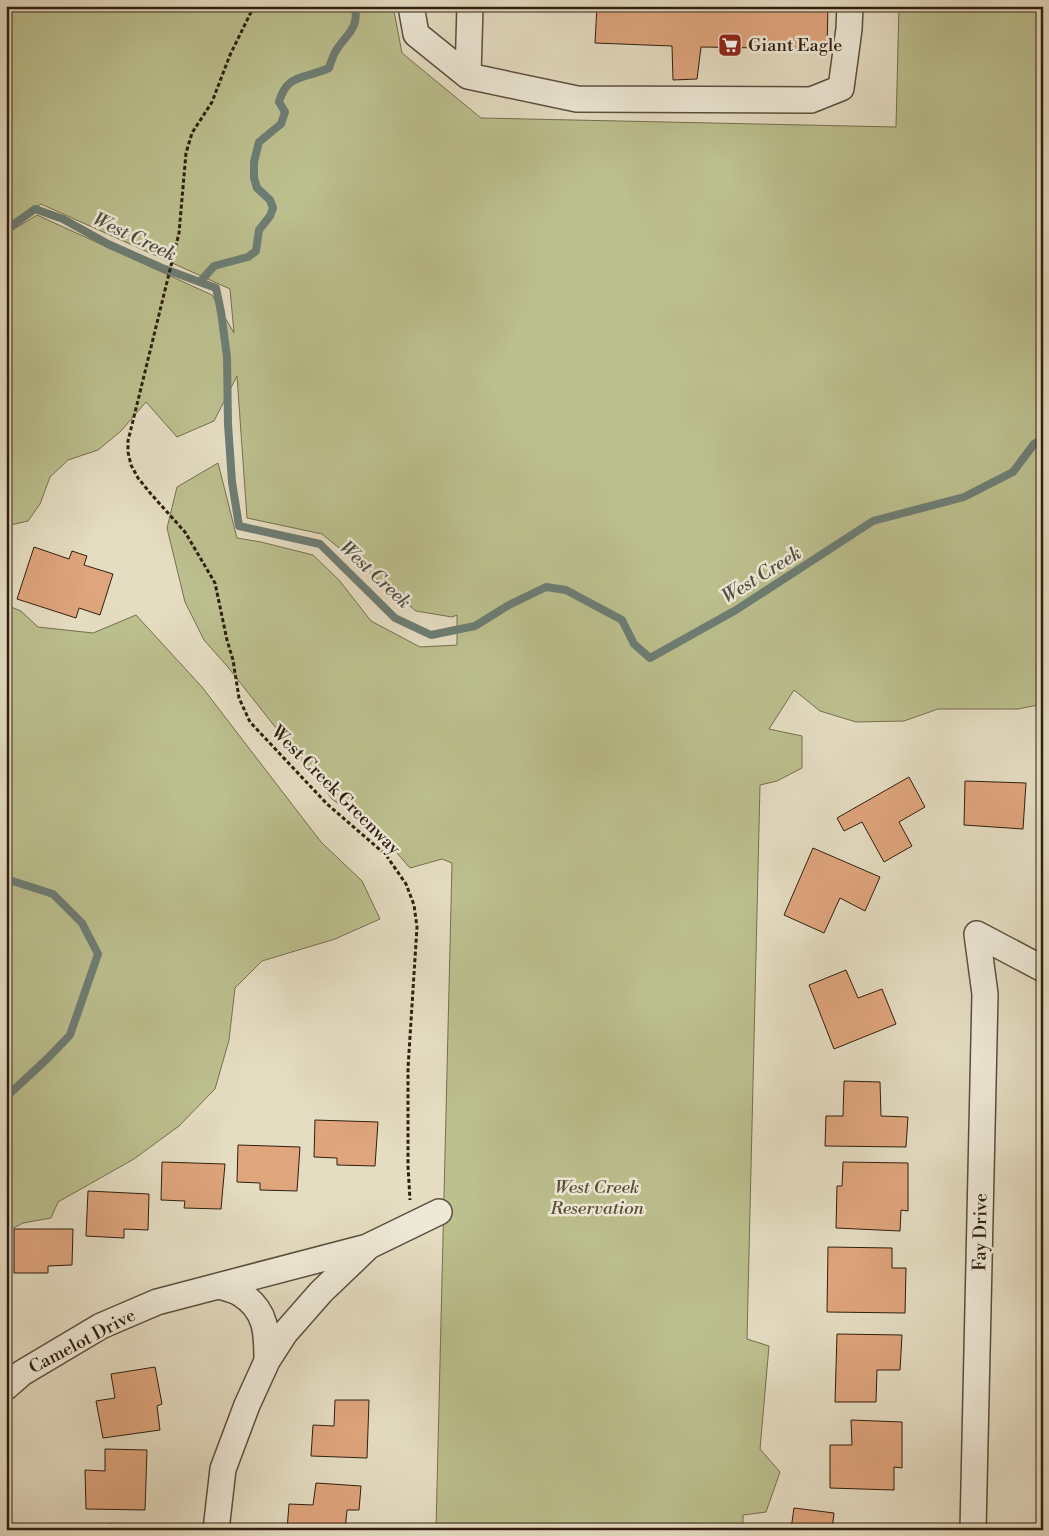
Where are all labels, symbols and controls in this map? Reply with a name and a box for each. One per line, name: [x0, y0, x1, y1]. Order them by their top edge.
supermarket icon: Giant Eagle: [717, 32, 743, 58]
place label: Giant Eagle: [748, 34, 842, 57]
water label: West Creek: [89, 207, 180, 267]
water label: West Creek: [334, 536, 416, 614]
water label: West Creek: [717, 541, 806, 609]
street label: West Creek Greenway: [265, 720, 405, 860]
park label: West Creek Reservation: [549, 1176, 645, 1220]
street label: Fay Drive: [968, 1193, 993, 1271]
street label: Camelot Drive: [25, 1304, 140, 1379]

